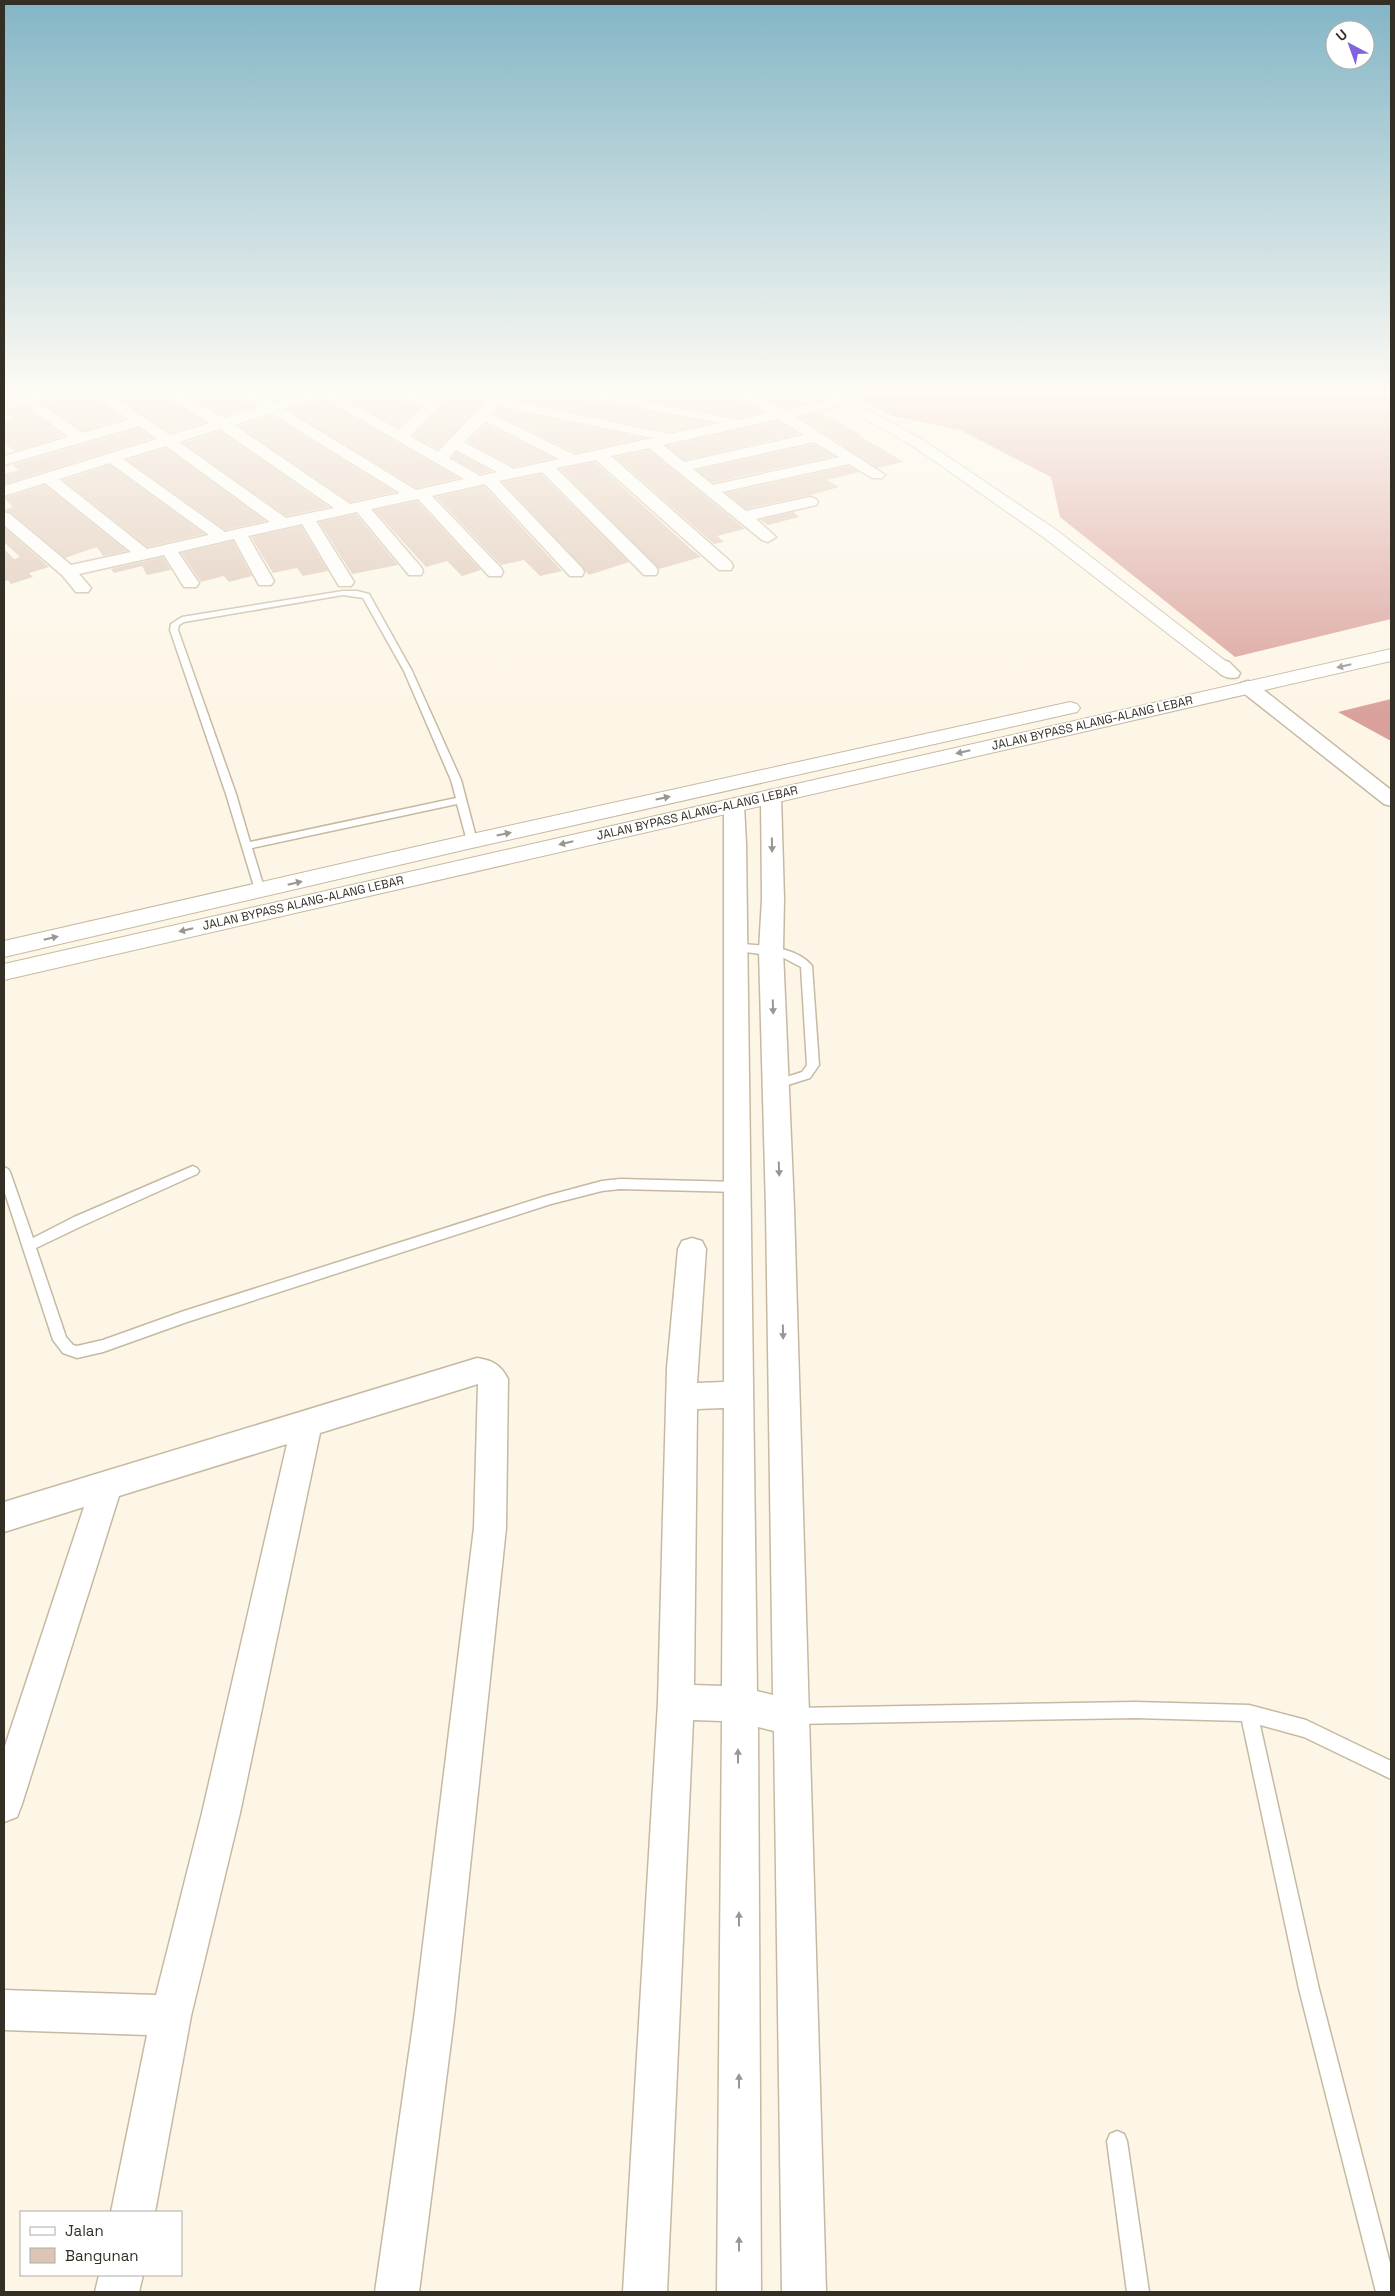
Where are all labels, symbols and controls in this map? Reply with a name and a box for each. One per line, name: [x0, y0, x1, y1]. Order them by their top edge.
north arrow: [1325, 20, 1375, 70]
text: U: [1332, 25, 1351, 45]
one-way arrow: [1336, 662, 1351, 670]
street label: JALAN BYPASS ALANG-ALANG LEBAR: [990, 692, 1194, 754]
one-way arrow: [956, 748, 971, 756]
street label: JALAN BYPASS ALANG-ALANG LEBAR: [595, 782, 799, 844]
one-way arrow: [655, 794, 671, 802]
one-way arrow: [497, 829, 513, 837]
one-way arrow: [768, 837, 776, 853]
one-way arrow: [559, 839, 574, 847]
street label: JALAN BYPASS ALANG-ALANG LEBAR: [201, 872, 405, 934]
one-way arrow: [288, 879, 303, 887]
one-way arrow: [179, 926, 194, 934]
one-way arrow: [44, 934, 59, 942]
one-way arrow: [769, 999, 777, 1015]
one-way arrow: [775, 1162, 783, 1178]
one-way arrow: [779, 1324, 787, 1340]
one-way arrow: [734, 1748, 742, 1764]
one-way arrow: [735, 1910, 743, 1926]
one-way arrow: [735, 2073, 743, 2089]
legend: [20, 2211, 182, 2276]
text: Jalan: [65, 2221, 104, 2240]
one-way arrow: [735, 2235, 743, 2251]
text: Bangunan: [65, 2246, 139, 2265]

